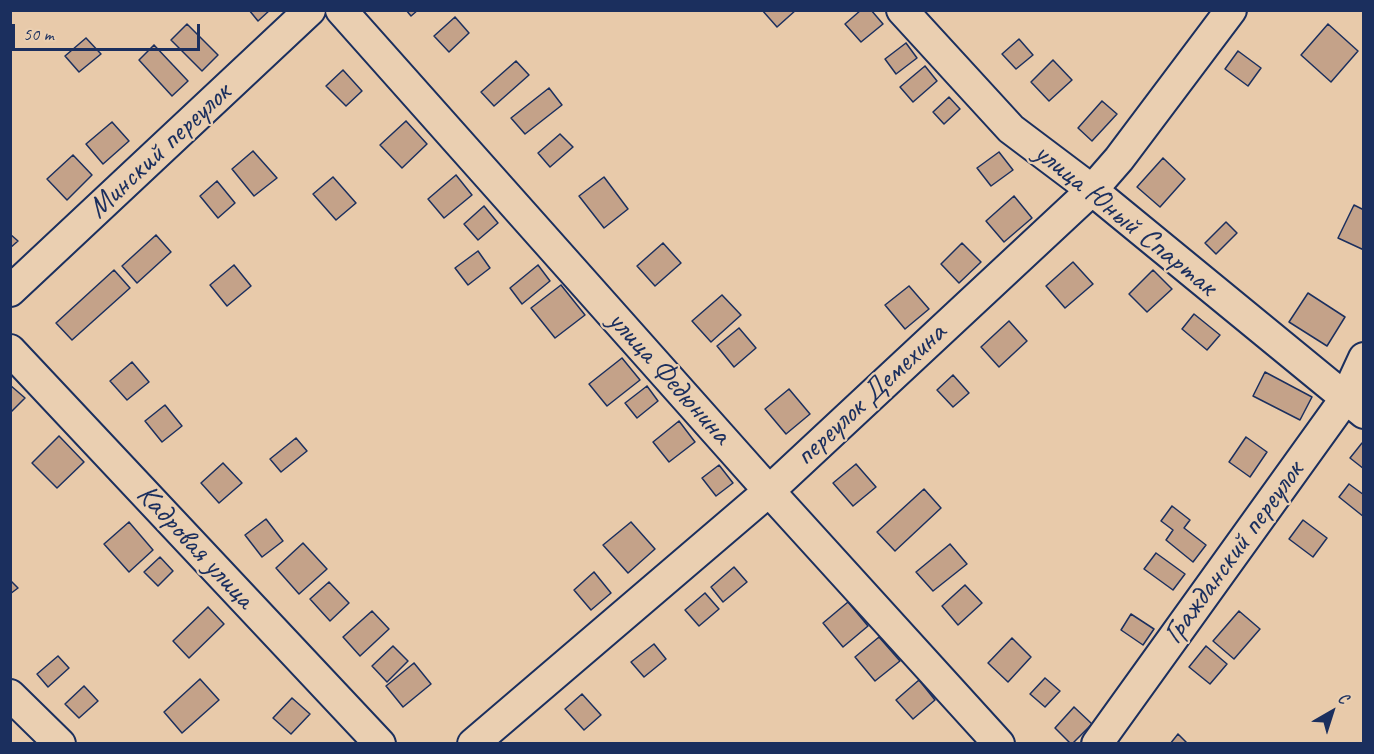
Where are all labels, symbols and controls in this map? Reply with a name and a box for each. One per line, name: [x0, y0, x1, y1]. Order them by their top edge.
scale bar: [15, 12, 202, 50]
text: 50 m: [23, 23, 54, 45]
street label: Минский переулок: [81, 76, 239, 226]
street label: улица Юный Спартак: [1026, 135, 1224, 305]
street label: улица Федюнина: [600, 304, 738, 452]
street label: переулок Демехина: [788, 316, 954, 474]
street label: Гражданский переулок: [1156, 455, 1312, 651]
street label: Кадровая улица: [128, 477, 262, 617]
north arrow: [1302, 682, 1362, 742]
text: С: [1334, 688, 1353, 708]

